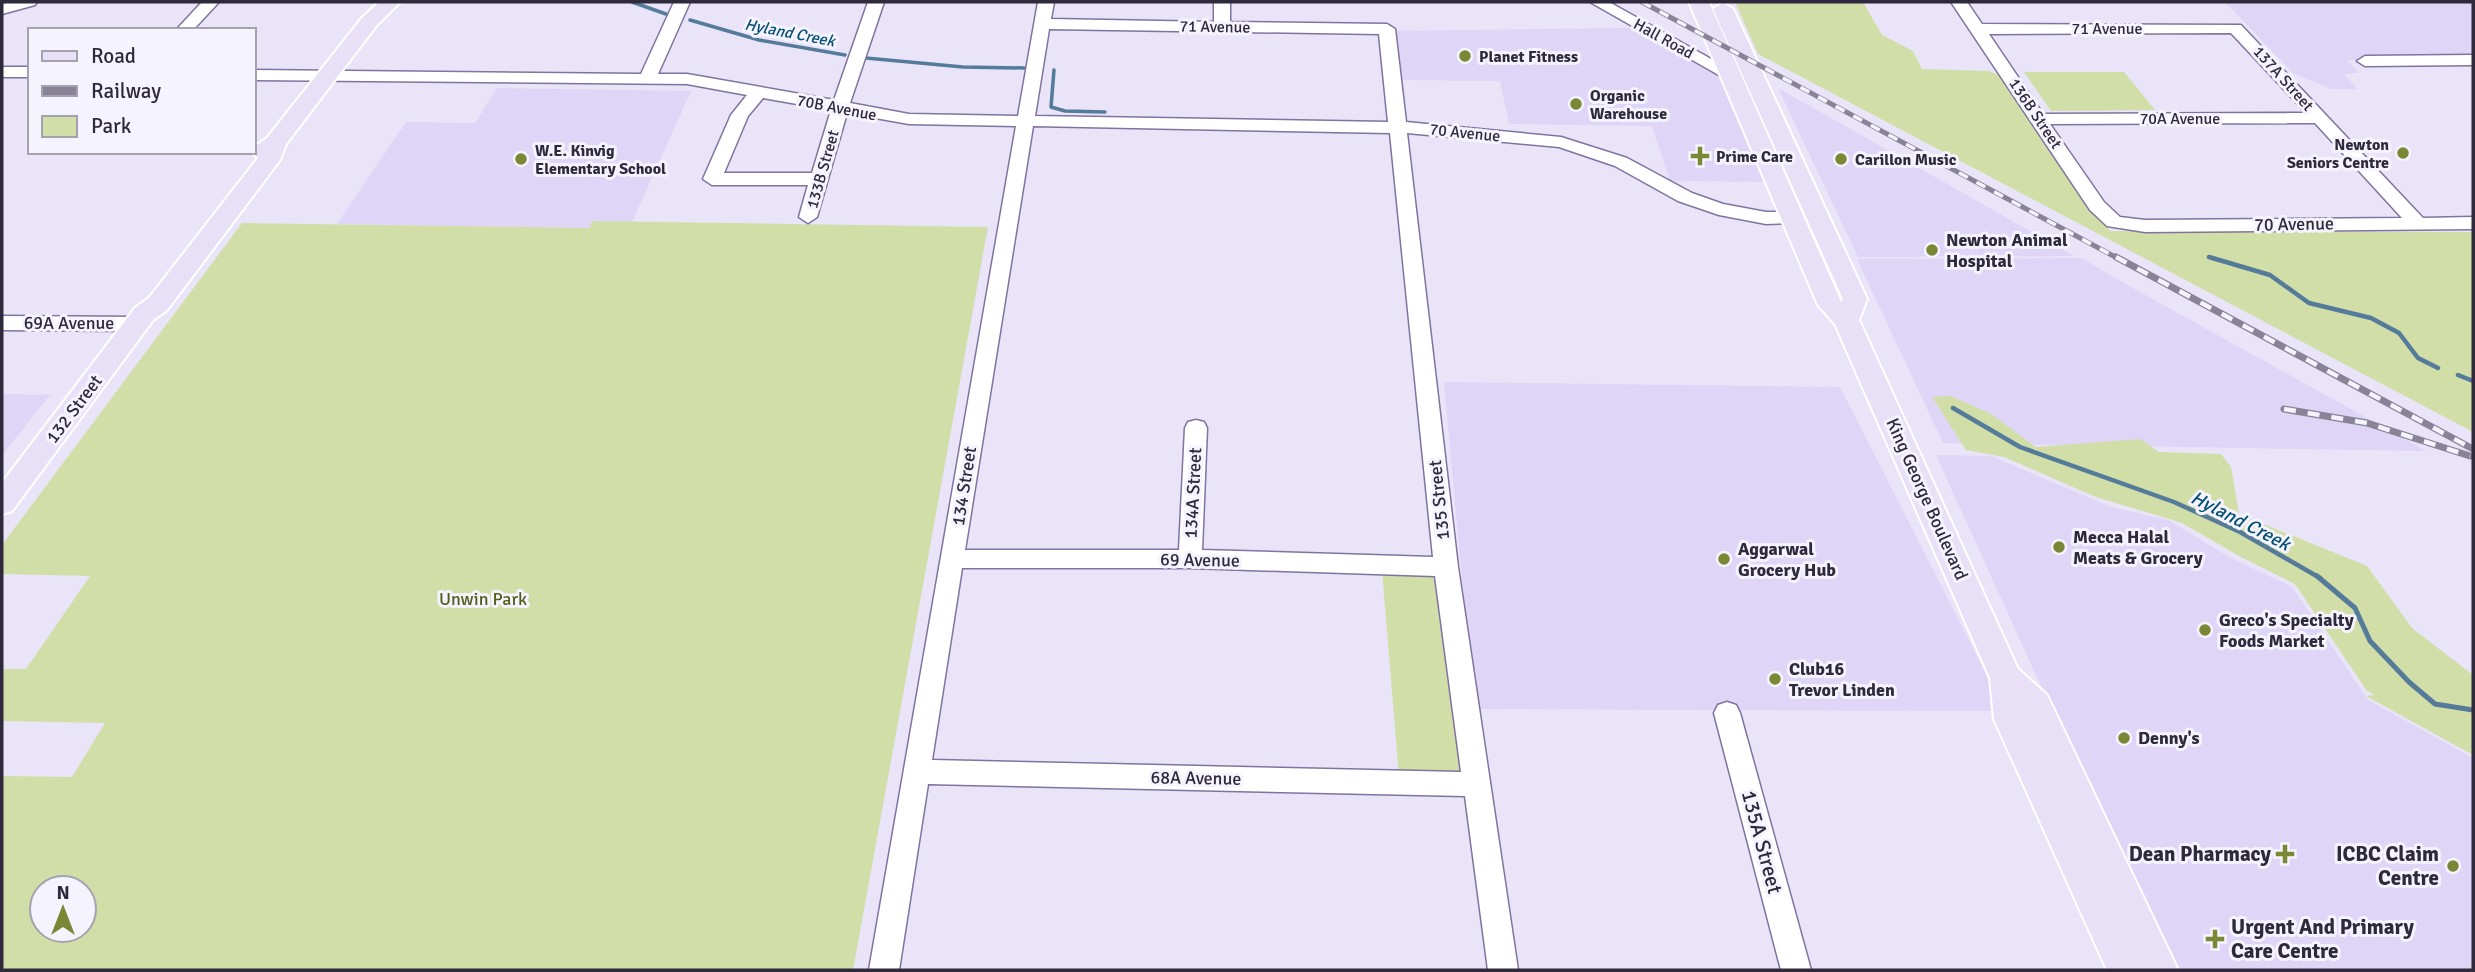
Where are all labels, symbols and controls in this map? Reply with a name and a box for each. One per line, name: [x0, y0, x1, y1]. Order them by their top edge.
water label: Hyland Creek: [743, 14, 838, 52]
street label: Hall Road: [1630, 14, 1697, 64]
street label: 71 Avenue: [1179, 16, 1251, 38]
street label: 71 Avenue: [2072, 19, 2142, 39]
legend: [28, 28, 256, 154]
street label: 137A Street: [2249, 42, 2318, 116]
text: Road: [91, 43, 136, 69]
place label: Planet Fitness: [1479, 47, 1578, 67]
marker: Planet Fitness: [1457, 48, 1473, 64]
street label: 136B Street: [2004, 74, 2066, 153]
text: Railway: [91, 78, 161, 104]
place label: Organic Warehouse: [1590, 86, 1667, 124]
street label: 70B Avenue: [795, 90, 878, 125]
marker: Organic Warehouse: [1568, 96, 1584, 112]
street label: 70A Avenue: [2140, 109, 2220, 129]
text: Park: [91, 113, 132, 139]
street label: 70 Avenue: [1429, 119, 1501, 147]
street label: 133B Street: [802, 127, 844, 211]
place label: Newton Seniors Centre: [2287, 135, 2389, 173]
place label: W.E. Kinvig Elementary School: [535, 141, 666, 179]
marker: Newton Seniors Centre: [2395, 145, 2411, 161]
marker: Prime Care: [1690, 146, 1710, 166]
place label: Prime Care: [1716, 147, 1793, 167]
place label: Carillon Music: [1855, 150, 1957, 170]
marker: W.E. Kinvig Elementary School: [513, 151, 529, 167]
marker: Carillon Music: [1833, 151, 1849, 167]
street label: 70 Avenue: [2254, 212, 2334, 236]
place label: Newton Animal Hospital: [1946, 229, 2068, 272]
marker: Newton Animal Hospital: [1924, 242, 1940, 258]
street label: 69A Avenue: [24, 312, 114, 334]
street label: 132 Street: [41, 370, 107, 448]
street label: King George Boulevard: [1881, 415, 1973, 583]
street label: 134 Street: [947, 445, 981, 527]
street label: 134A Street: [1180, 447, 1206, 539]
street label: 135 Street: [1424, 459, 1454, 541]
water label: Hyland Creek: [2187, 486, 2296, 557]
place label: Mecca Halal Meats & Grocery: [2073, 526, 2203, 569]
place label: Aggarwal Grocery Hub: [1738, 538, 1836, 581]
marker: Mecca Halal Meats & Grocery: [2051, 539, 2067, 555]
street label: 69 Avenue: [1160, 548, 1240, 572]
marker: Aggarwal Grocery Hub: [1716, 551, 1732, 567]
park label: Unwin Park: [439, 588, 527, 610]
place label: Greco's Specialty Foods Market: [2219, 609, 2354, 652]
marker: Greco's Specialty Foods Market: [2197, 622, 2213, 638]
place label: Club16 Trevor Linden: [1789, 658, 1895, 701]
marker: Club16 Trevor Linden: [1767, 671, 1783, 687]
place label: Denny's: [2138, 727, 2200, 749]
marker: Denny's: [2116, 730, 2132, 746]
street label: 68A Avenue: [1150, 766, 1242, 790]
street label: 135A Street: [1736, 787, 1788, 897]
place label: Dean Pharmacy: [2129, 841, 2272, 867]
place label: ICBC Claim Centre: [2336, 841, 2439, 891]
marker: Dean Pharmacy: [2277, 846, 2293, 862]
marker: ICBC Claim Centre: [2445, 858, 2461, 874]
north arrow: [28, 874, 98, 944]
text: N: [56, 881, 70, 905]
place label: Urgent And Primary Care Centre: [2231, 914, 2415, 964]
marker: Urgent And Primary Care Centre: [2205, 929, 2225, 949]

